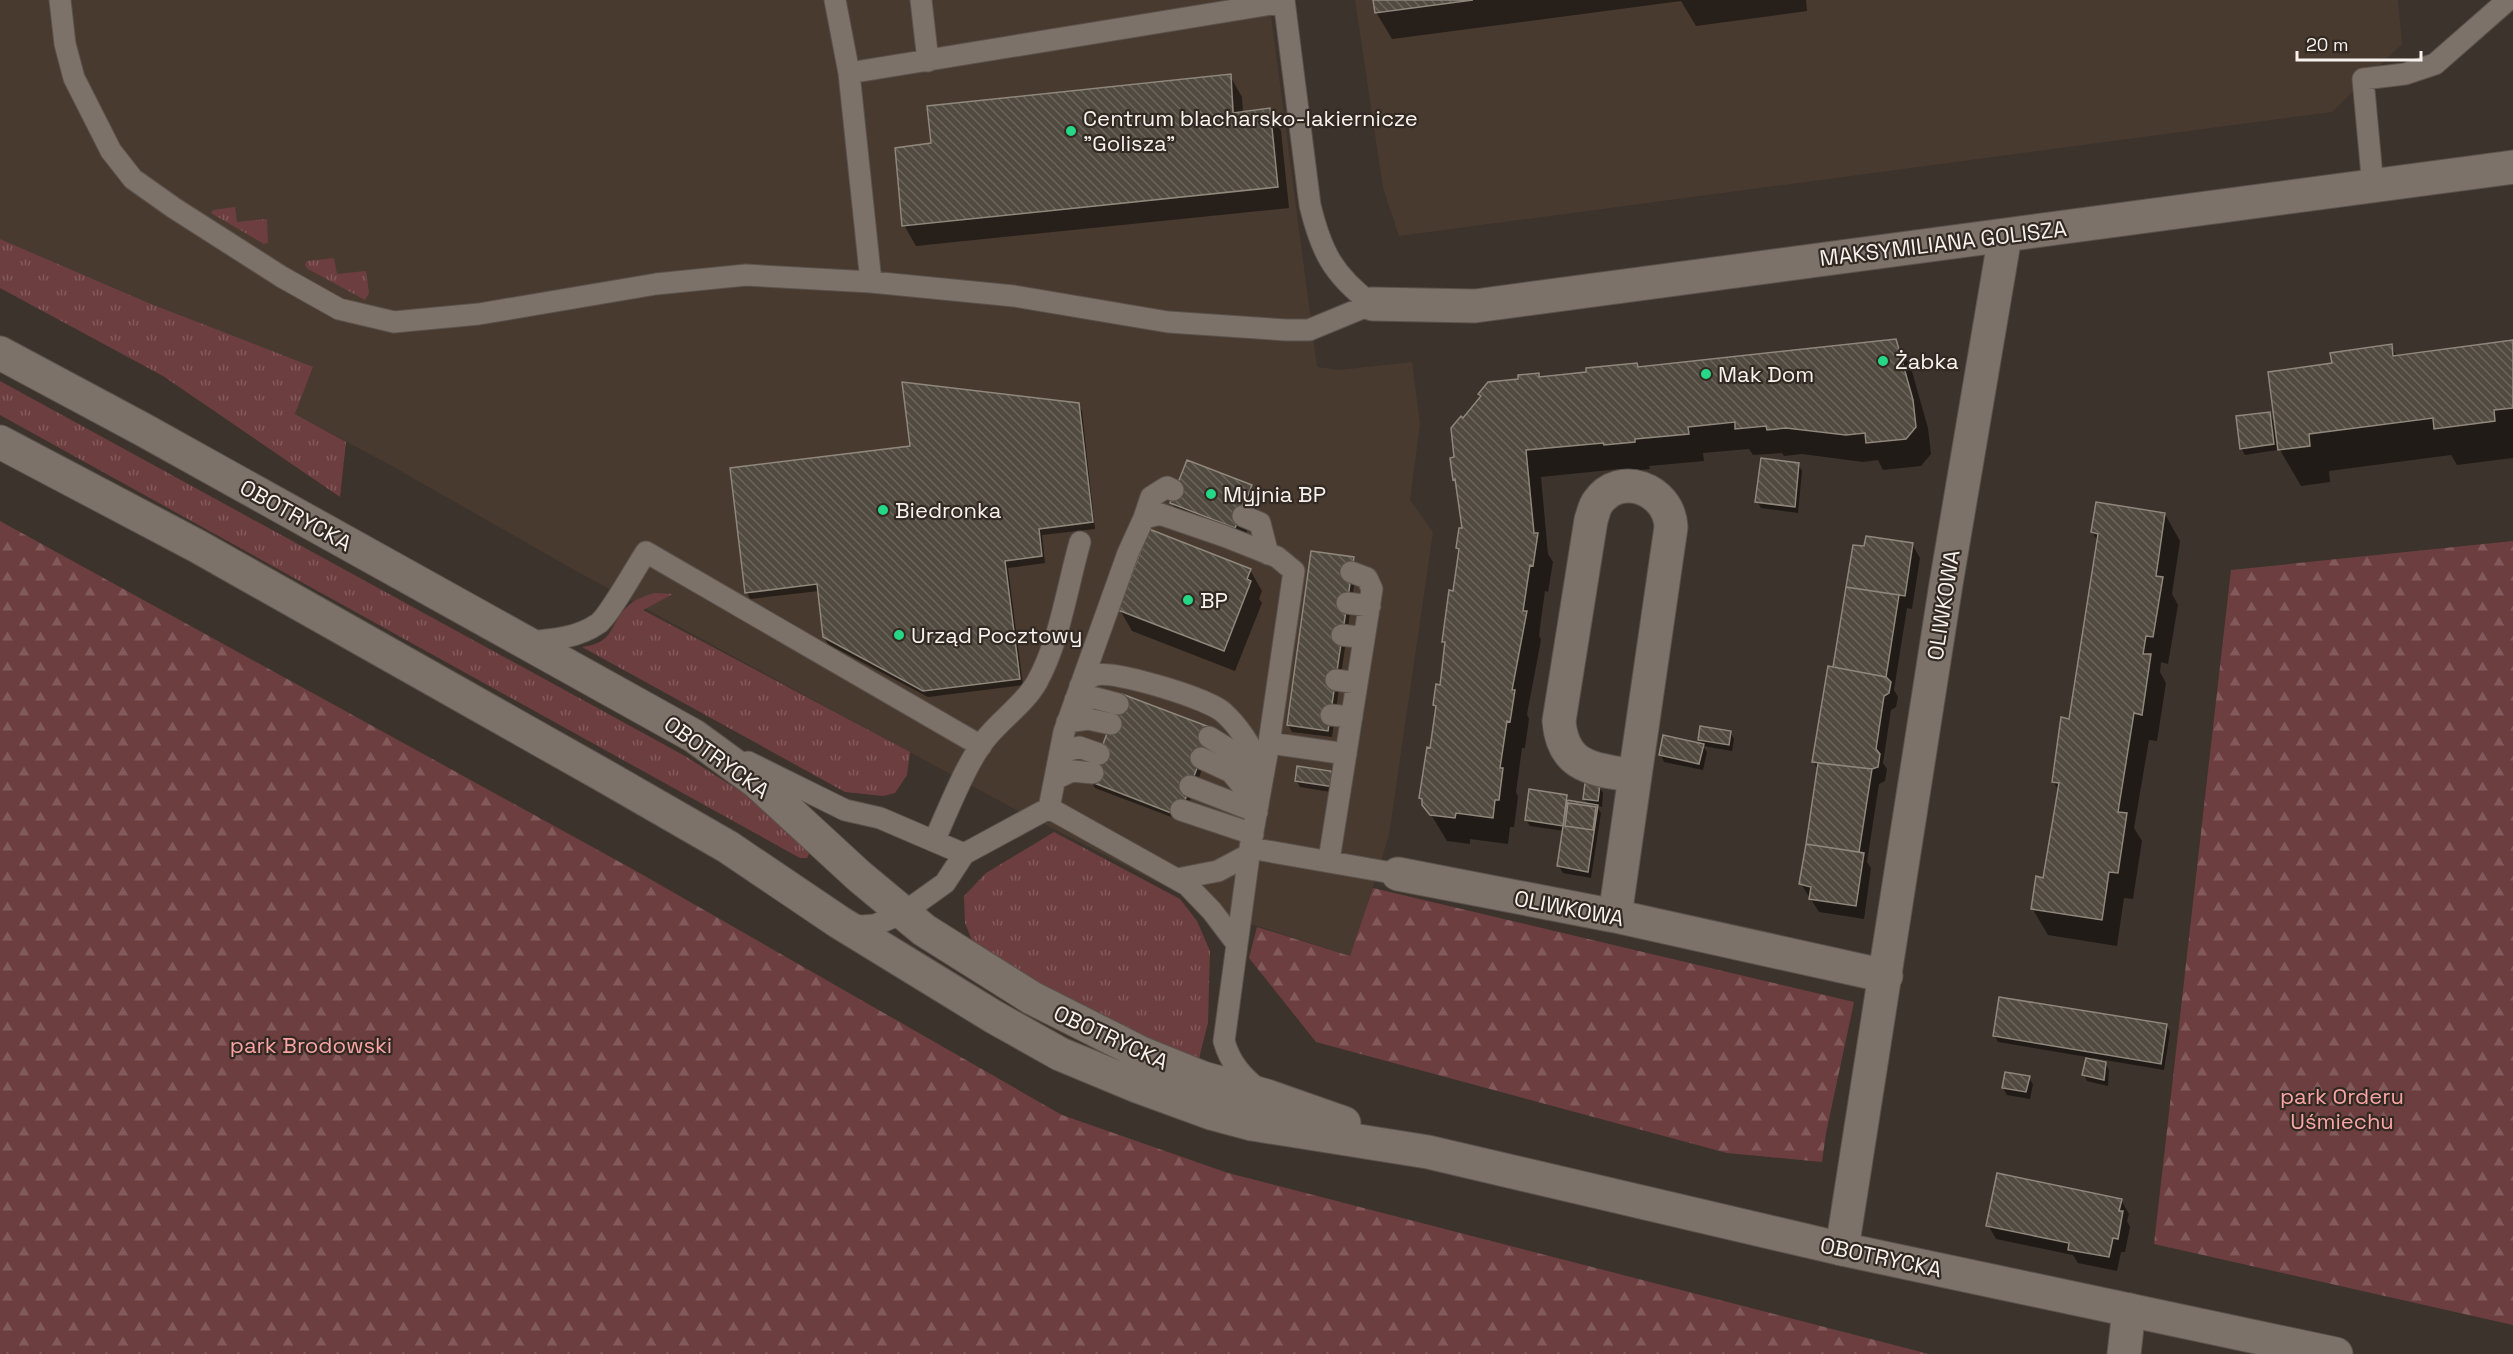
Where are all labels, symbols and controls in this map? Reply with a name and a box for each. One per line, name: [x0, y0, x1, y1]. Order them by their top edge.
scale bar: [2297, 24, 2422, 62]
text: 20 m: [2306, 33, 2349, 56]
place label: Centrum blacharsko-lakiernicze "Golisza": [1083, 104, 1418, 157]
marker: Centrum blacharsko-lakiernicze "Golisza": [1064, 124, 1078, 138]
street label: MAKSYMILIANA GOLISZA: [1818, 214, 2068, 272]
place label: Żabka: [1895, 347, 1959, 375]
marker: Żabka: [1876, 354, 1890, 368]
place label: Mak Dom: [1718, 360, 1814, 388]
marker: Mak Dom: [1699, 367, 1713, 381]
street label: OBOTRYCKA: [235, 473, 357, 557]
place label: Myjnia BP: [1223, 480, 1326, 508]
marker: Myjnia BP: [1204, 487, 1218, 501]
place label: Biedronka: [895, 496, 1002, 524]
marker: Biedronka: [876, 503, 890, 517]
street label: OLIWKOWA: [1920, 548, 1966, 662]
place label: BP: [1200, 586, 1228, 614]
marker: BP: [1181, 593, 1195, 607]
place label: Urząd Pocztowy: [911, 621, 1082, 649]
marker: Urząd Pocztowy: [892, 628, 906, 642]
street label: OBOTRYCKA: [659, 709, 775, 805]
street label: OLIWKOWA: [1512, 884, 1626, 932]
street label: OBOTRYCKA: [1049, 998, 1173, 1076]
park label: park Brodowski: [230, 1031, 392, 1059]
park label: park Orderu Uśmiechu: [2280, 1082, 2404, 1135]
street label: OBOTRYCKA: [1818, 1230, 1944, 1284]

